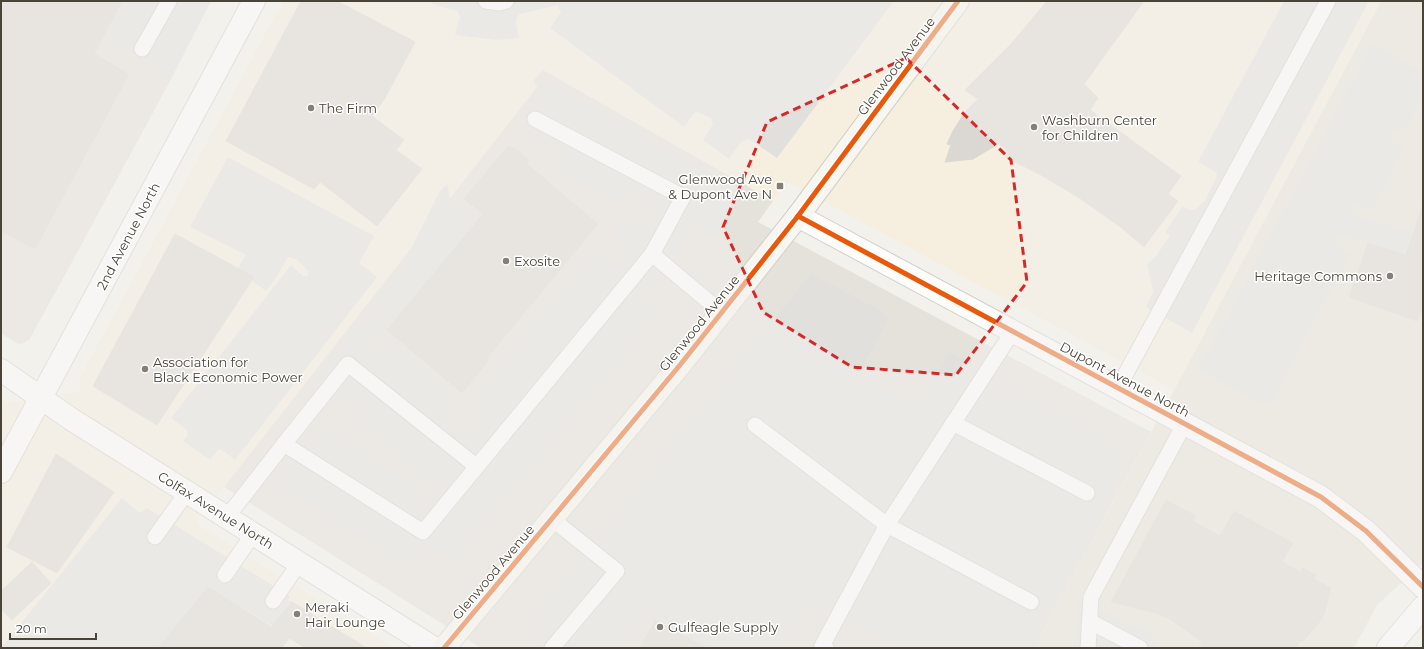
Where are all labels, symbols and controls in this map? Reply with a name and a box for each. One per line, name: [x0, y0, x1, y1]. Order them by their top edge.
street label: Glenwood Avenue: [854, 14, 938, 118]
place label: The Firm: [319, 100, 377, 116]
marker: The Firm: [306, 103, 316, 113]
place label: Washburn Center for Children: [1042, 112, 1157, 143]
marker: Washburn Center for Children: [1029, 122, 1039, 132]
place label: Glenwood Ave & Dupont Ave N: [668, 171, 772, 202]
street label: 2nd Avenue North: [93, 180, 163, 292]
marker: Glenwood Ave & Dupont Ave N: [775, 181, 785, 191]
place label: Exosite: [514, 253, 560, 269]
marker: Exosite: [501, 256, 511, 266]
place label: Heritage Commons: [1254, 268, 1382, 284]
marker: Heritage Commons: [1385, 271, 1395, 281]
street label: Glenwood Avenue: [655, 272, 743, 374]
street label: Dupont Avenue North: [1057, 338, 1193, 420]
place label: Association for Black Economic Power: [153, 354, 303, 385]
marker: Association for Black Economic Power: [140, 364, 150, 374]
street label: Colfax Avenue North: [155, 468, 277, 552]
street label: Glenwood Avenue: [449, 521, 537, 623]
place label: Meraki Hair Lounge: [305, 599, 385, 630]
marker: Meraki Hair Lounge: [292, 609, 302, 619]
scale bar: [10, 615, 96, 641]
place label: Gulfeagle Supply: [668, 619, 779, 635]
text: 20 m: [16, 621, 47, 636]
marker: Gulfeagle Supply: [655, 622, 665, 632]

